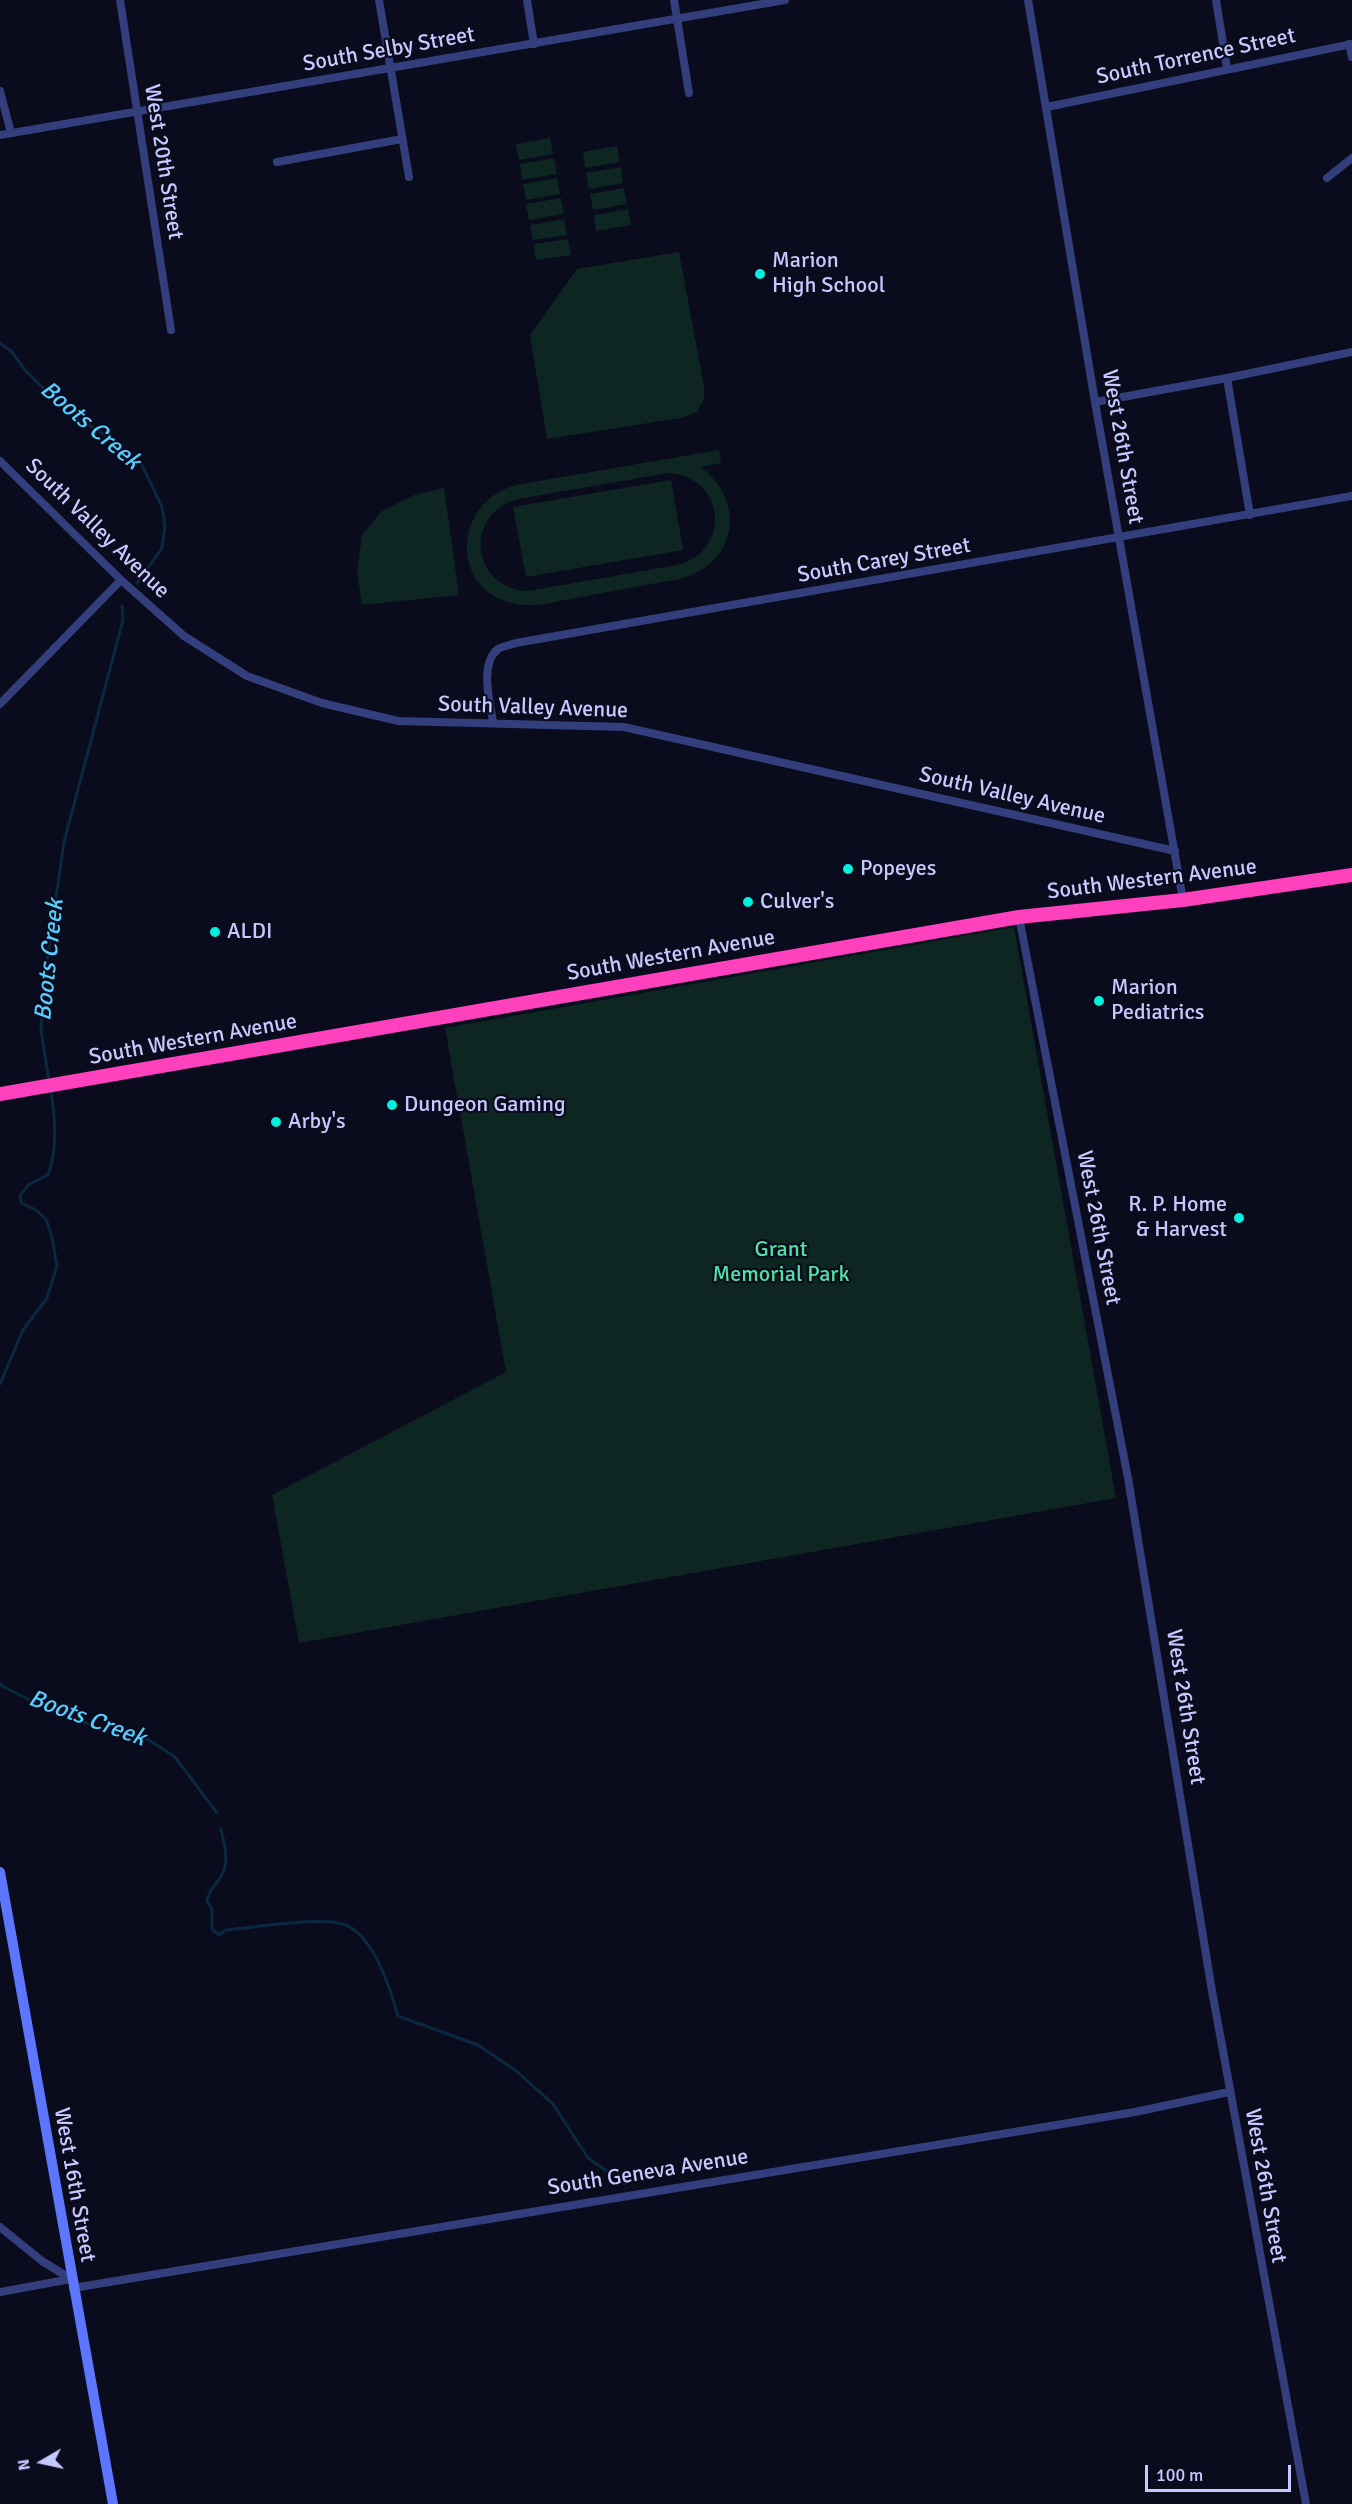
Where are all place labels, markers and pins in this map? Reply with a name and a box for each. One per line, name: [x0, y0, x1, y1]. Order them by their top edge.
place label: Marion High School: [772, 248, 885, 300]
marker: Marion High School: [753, 267, 767, 281]
place label: Popeyes: [860, 856, 936, 882]
marker: Popeyes: [841, 862, 855, 876]
place label: Culver's: [760, 889, 834, 915]
marker: Culver's: [741, 895, 755, 909]
place label: ALDI: [227, 919, 272, 945]
marker: ALDI: [208, 925, 222, 939]
place label: Marion Pediatrics: [1111, 975, 1204, 1026]
marker: Marion Pediatrics: [1092, 994, 1106, 1008]
place label: Dungeon Gaming: [404, 1092, 566, 1118]
marker: Dungeon Gaming: [385, 1098, 399, 1112]
place label: Arby's: [288, 1109, 346, 1135]
marker: Arby's: [269, 1115, 283, 1129]
place label: R. P. Home & Harvest: [1128, 1192, 1227, 1244]
marker: R. P. Home & Harvest: [1232, 1211, 1246, 1225]

